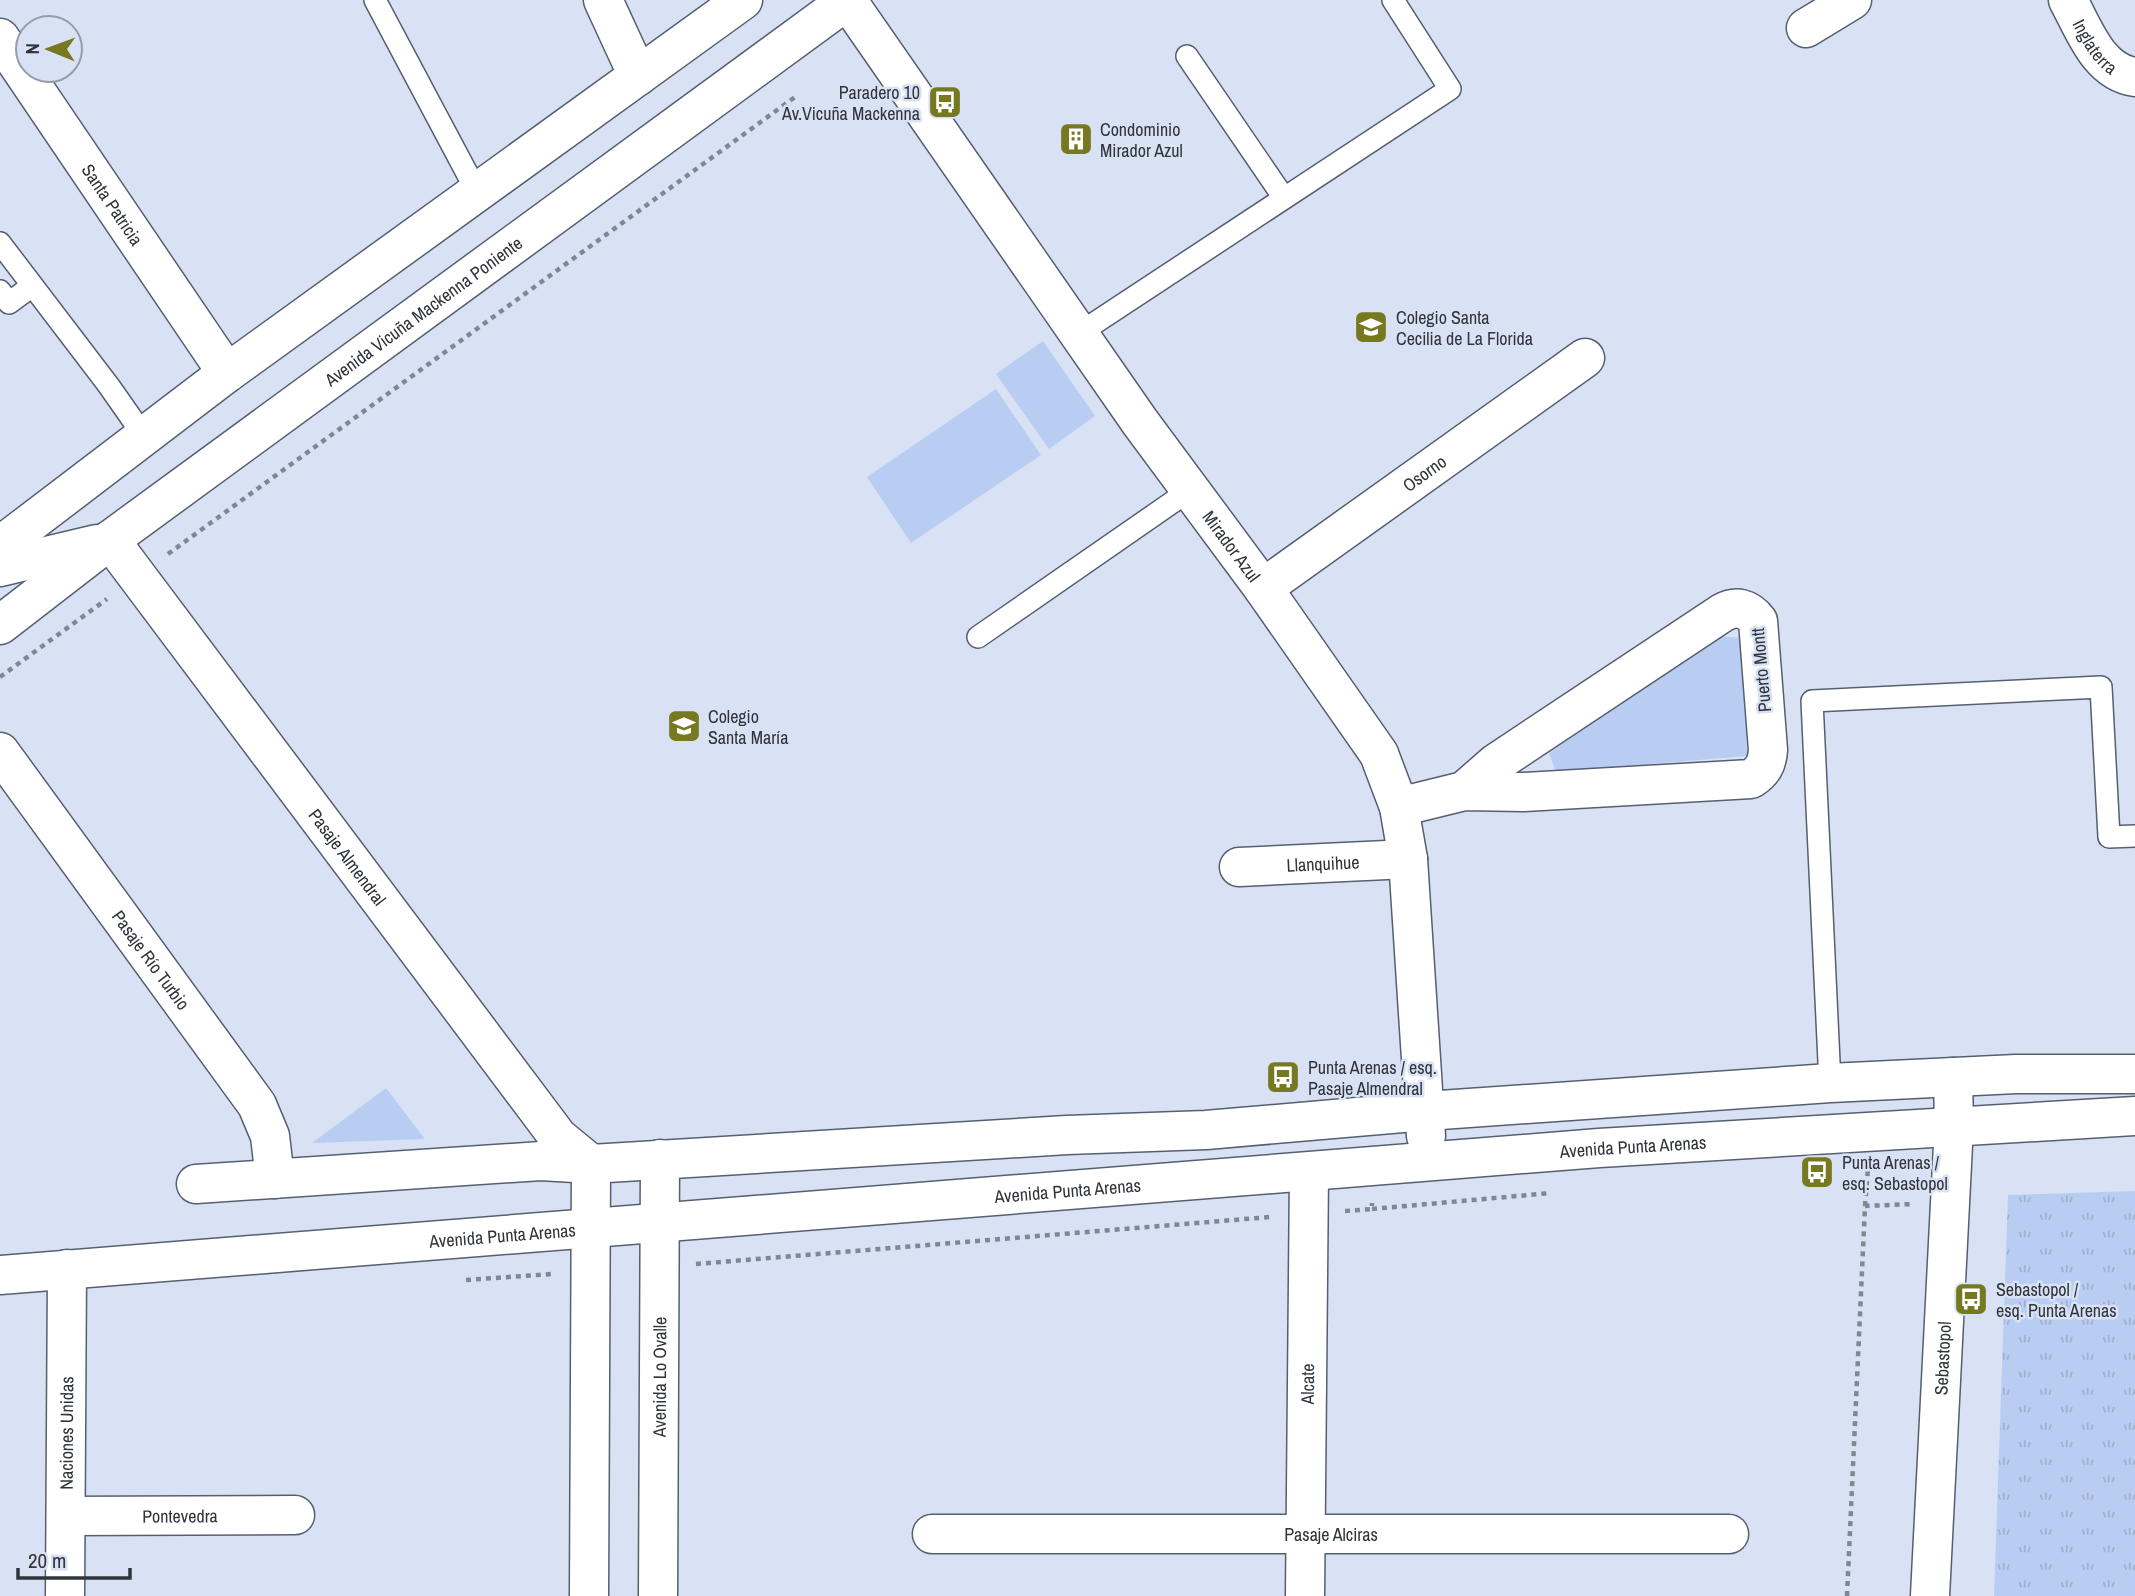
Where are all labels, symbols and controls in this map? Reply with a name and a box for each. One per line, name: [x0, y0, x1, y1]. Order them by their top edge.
north arrow: [14, 14, 84, 84]
street label: Inglaterra: [2067, 15, 2123, 80]
text: N: [19, 43, 45, 55]
place label: Paradero 10 Av.Vicuña Mackenna: [781, 80, 920, 126]
bus stop icon: Paradero 10 Av.Vicuña Mackenna: [926, 83, 964, 121]
place label: Condominio Mirador Azul: [1100, 117, 1183, 163]
building icon: Condominio Mirador Azul: [1057, 120, 1095, 158]
street label: Santa Patricia: [76, 159, 149, 250]
street label: Avenida Vicuña Mackenna Poniente: [318, 230, 527, 392]
place label: Colegio Santa Cecilia de La Florida: [1396, 305, 1533, 351]
school or university icon: Colegio Santa Cecilia de La Florida: [1352, 308, 1390, 346]
street label: Osorno: [1397, 449, 1451, 497]
street label: Mirador Azul: [1197, 505, 1267, 587]
street label: Puerto Montt: [1745, 627, 1777, 713]
place label: Colegio Santa María: [708, 704, 788, 750]
school or university icon: Colegio Santa María: [665, 707, 703, 745]
street label: Pasaje Almendral: [303, 803, 392, 910]
street label: Llanquihue: [1286, 849, 1360, 877]
street label: Pasaje Río Turbio: [107, 905, 196, 1015]
place label: Punta Arenas / esq. Pasaje Almendral: [1308, 1055, 1437, 1101]
bus stop icon: Punta Arenas / esq. Pasaje Almendral: [1264, 1058, 1302, 1096]
street label: Avenida Punta Arenas: [1558, 1129, 1707, 1164]
place label: Punta Arenas / esq. Sebastopol: [1842, 1150, 1948, 1196]
bus stop icon: Punta Arenas / esq. Sebastopol: [1798, 1153, 1836, 1191]
street label: Avenida Punta Arenas: [992, 1172, 1142, 1209]
street label: Avenida Punta Arenas: [427, 1217, 577, 1253]
place label: Sebastopol / esq. Punta Arenas: [1996, 1277, 2117, 1323]
bus stop icon: Sebastopol / esq. Punta Arenas: [1952, 1280, 1990, 1318]
street label: Avenida Lo Ovalle: [646, 1317, 672, 1438]
street label: Sebastopol: [1928, 1321, 1956, 1396]
street label: Alcate: [1294, 1363, 1320, 1406]
street label: Naciones Unidas: [53, 1376, 79, 1490]
street label: Pontevedra: [142, 1503, 218, 1528]
street label: Pasaje Alciras: [1284, 1522, 1378, 1547]
scale bar: [18, 1536, 130, 1580]
text: 20 m: [28, 1546, 66, 1575]

